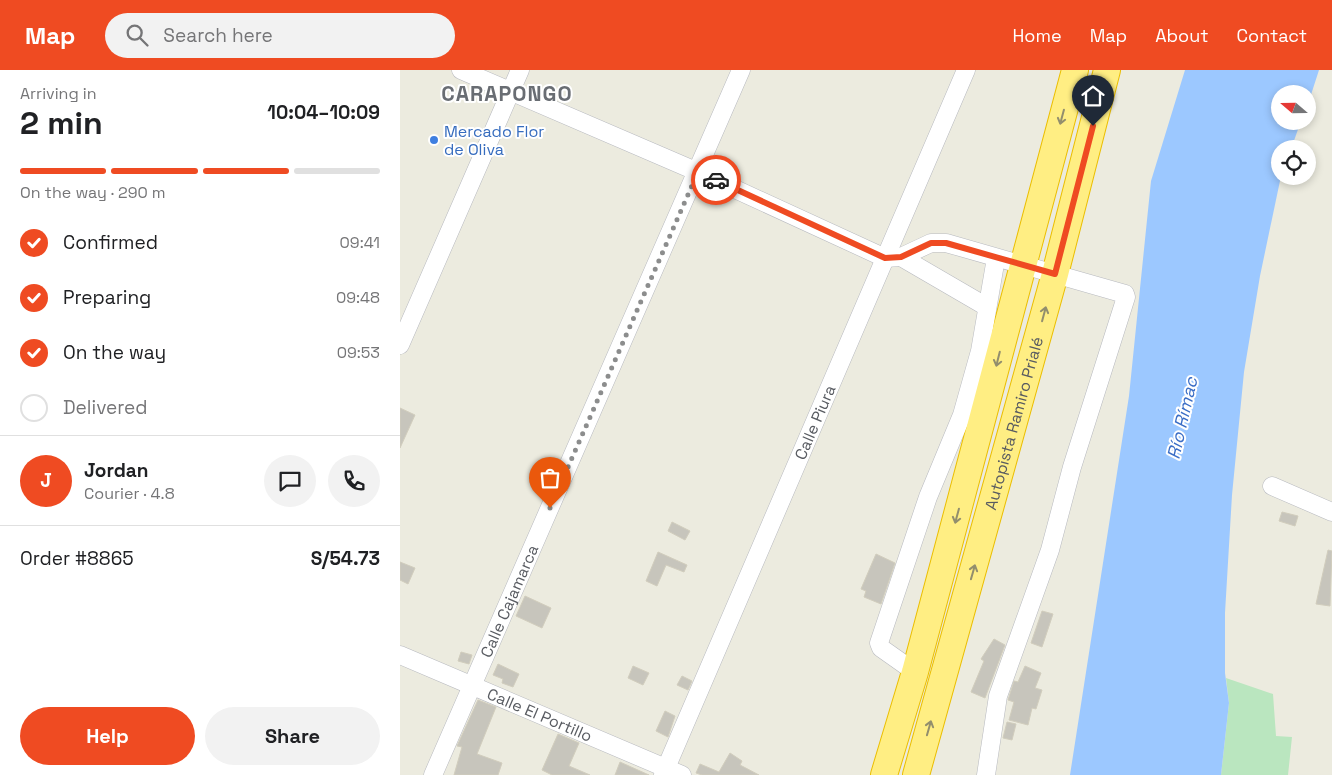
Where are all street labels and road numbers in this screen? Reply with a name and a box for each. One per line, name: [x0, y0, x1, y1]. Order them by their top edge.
street label: Autopista Ramiro Prialé: [980, 334, 1048, 512]
street label: Calle Piura: [789, 382, 840, 463]
street label: Calle Cajamarca: [475, 541, 543, 661]
street label: Calle El Portillo: [484, 683, 596, 746]

